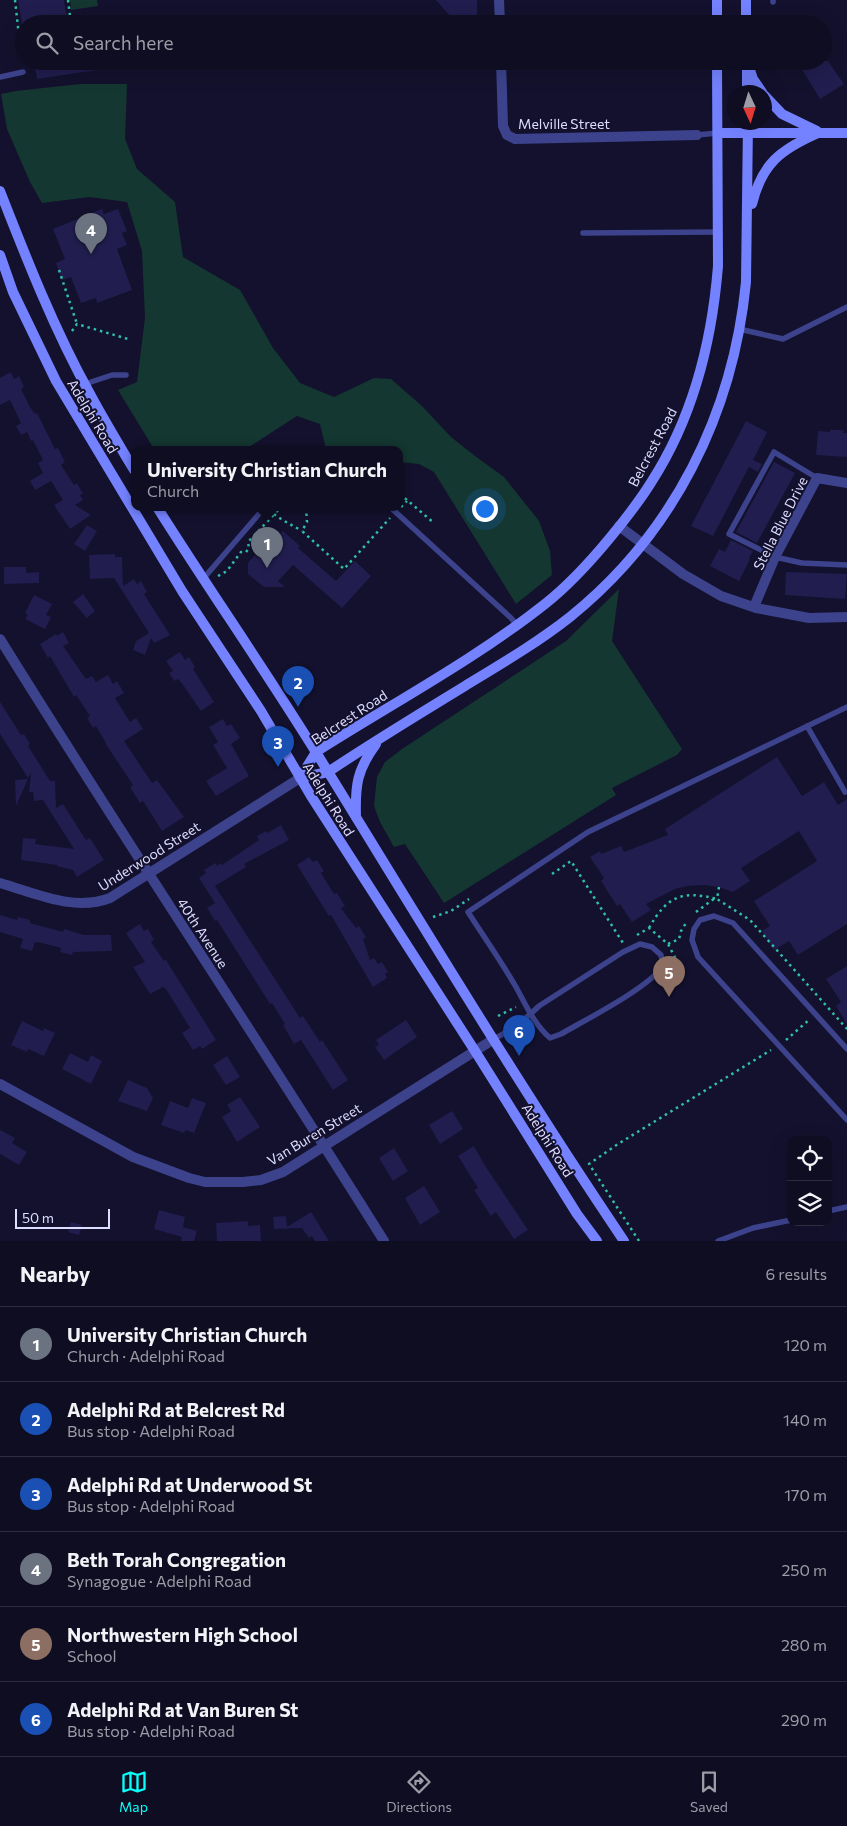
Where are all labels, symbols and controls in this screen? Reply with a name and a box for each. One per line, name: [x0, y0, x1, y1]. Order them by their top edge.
search box: [15, 15, 832, 70]
icon: search: [33, 29, 61, 57]
text: Search here: [73, 31, 173, 54]
north arrow: [727, 85, 772, 130]
street label: Melville Street: [518, 115, 610, 132]
pin: 4: [75, 213, 107, 254]
street label: Adelphi Road: [64, 376, 122, 456]
street label: Belcrest Road: [624, 405, 680, 489]
popup: [131, 446, 403, 511]
text: University Christian Church: [147, 458, 387, 481]
street label: Stella Blue Drive: [749, 473, 811, 573]
text: Church: [147, 481, 199, 500]
your location: [472, 496, 498, 522]
pin: 1: [251, 527, 283, 568]
pin: 2: [282, 666, 314, 707]
street label: Belcrest Road: [308, 686, 390, 748]
pin: 3: [262, 726, 294, 767]
street label: Adelphi Road: [300, 759, 358, 839]
street label: Underwood Street: [95, 818, 203, 894]
street label: 40th Avenue: [174, 895, 232, 971]
pin: 5: [653, 956, 685, 997]
pin: 6: [503, 1015, 535, 1056]
street label: Van Buren Street: [264, 1099, 364, 1169]
street label: Adelphi Road: [519, 1100, 577, 1180]
map controls: [787, 1136, 832, 1226]
button: locate: [787, 1136, 832, 1181]
button: layers: [787, 1181, 832, 1226]
scale bar: [15, 1206, 110, 1229]
text: 50 m: [22, 1209, 54, 1226]
text: Nearby: [20, 1261, 90, 1286]
text: 6 results: [766, 1264, 827, 1283]
text: University Christian Church: [67, 1323, 307, 1346]
text: 1: [32, 1335, 40, 1354]
text: 120 m: [784, 1335, 827, 1354]
text: Church · Adelphi Road: [67, 1346, 225, 1365]
text: Adelphi Rd at Belcrest Rd: [67, 1398, 285, 1421]
text: 2: [31, 1410, 41, 1429]
text: 140 m: [783, 1410, 827, 1429]
text: Bus stop · Adelphi Road: [67, 1421, 235, 1440]
text: Adelphi Rd at Underwood St: [67, 1473, 312, 1496]
text: 3: [31, 1485, 41, 1504]
text: 170 m: [784, 1485, 827, 1504]
text: Bus stop · Adelphi Road: [67, 1496, 235, 1515]
text: Beth Torah Congregation: [67, 1548, 286, 1571]
text: 4: [31, 1560, 41, 1579]
text: 250 m: [781, 1560, 827, 1579]
text: Synagogue · Adelphi Road: [67, 1571, 251, 1590]
text: Northwestern High School: [67, 1623, 298, 1646]
text: 5: [31, 1635, 41, 1654]
text: 280 m: [781, 1635, 827, 1654]
text: School: [67, 1646, 117, 1665]
text: Adelphi Rd at Van Buren St: [67, 1698, 298, 1721]
text: 6: [31, 1710, 41, 1729]
text: 290 m: [781, 1710, 827, 1729]
text: Bus stop · Adelphi Road: [67, 1721, 235, 1740]
tab: Map: [119, 1768, 148, 1815]
tab: Directions: [386, 1768, 452, 1815]
tab: Saved: [690, 1768, 728, 1815]

